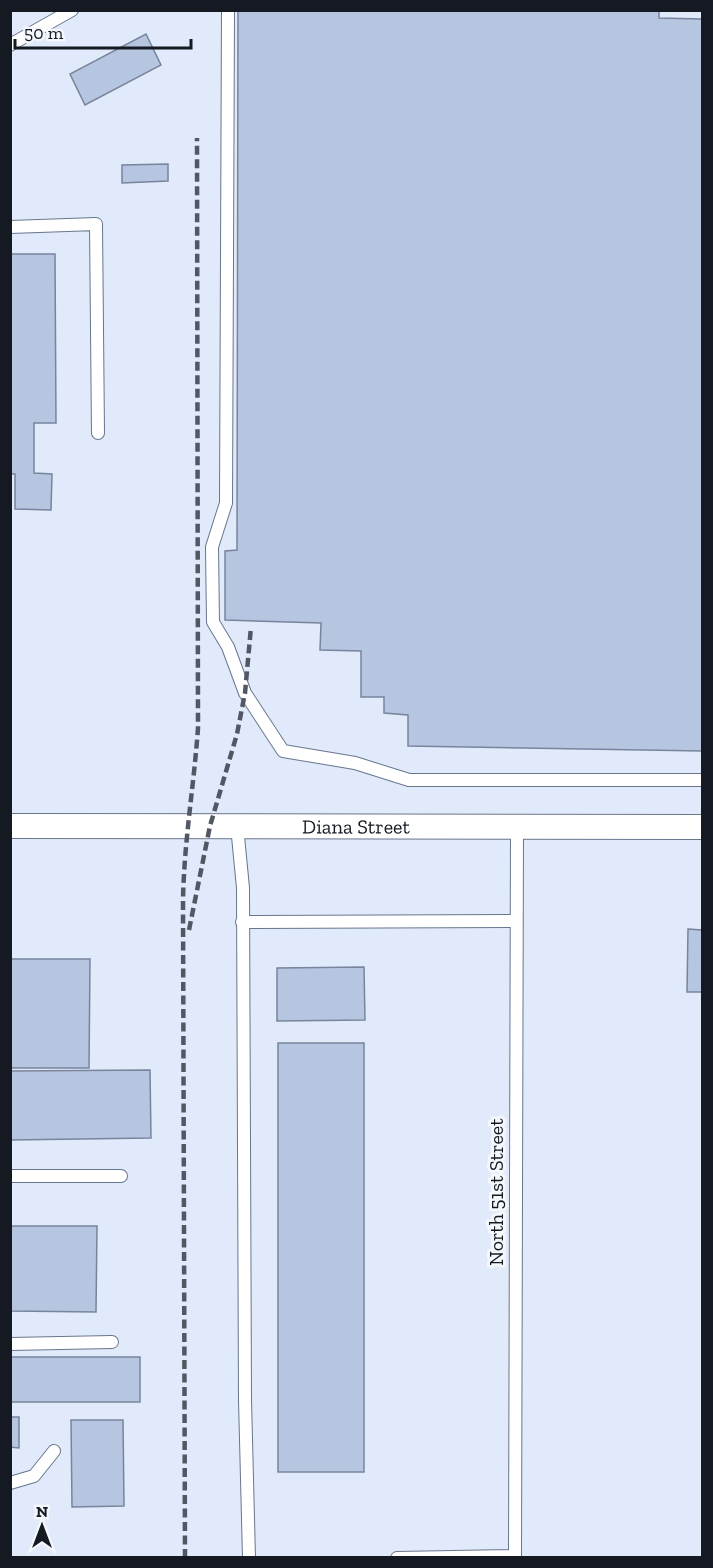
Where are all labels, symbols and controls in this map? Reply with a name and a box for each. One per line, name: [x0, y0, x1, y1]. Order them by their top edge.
scale bar: [15, 12, 190, 50]
text: 50 m: [24, 22, 64, 44]
street label: Diana Street: [302, 814, 411, 839]
street label: North 51st Street: [484, 1118, 508, 1266]
north arrow: [12, 1496, 72, 1556]
text: N: [36, 1502, 48, 1521]

